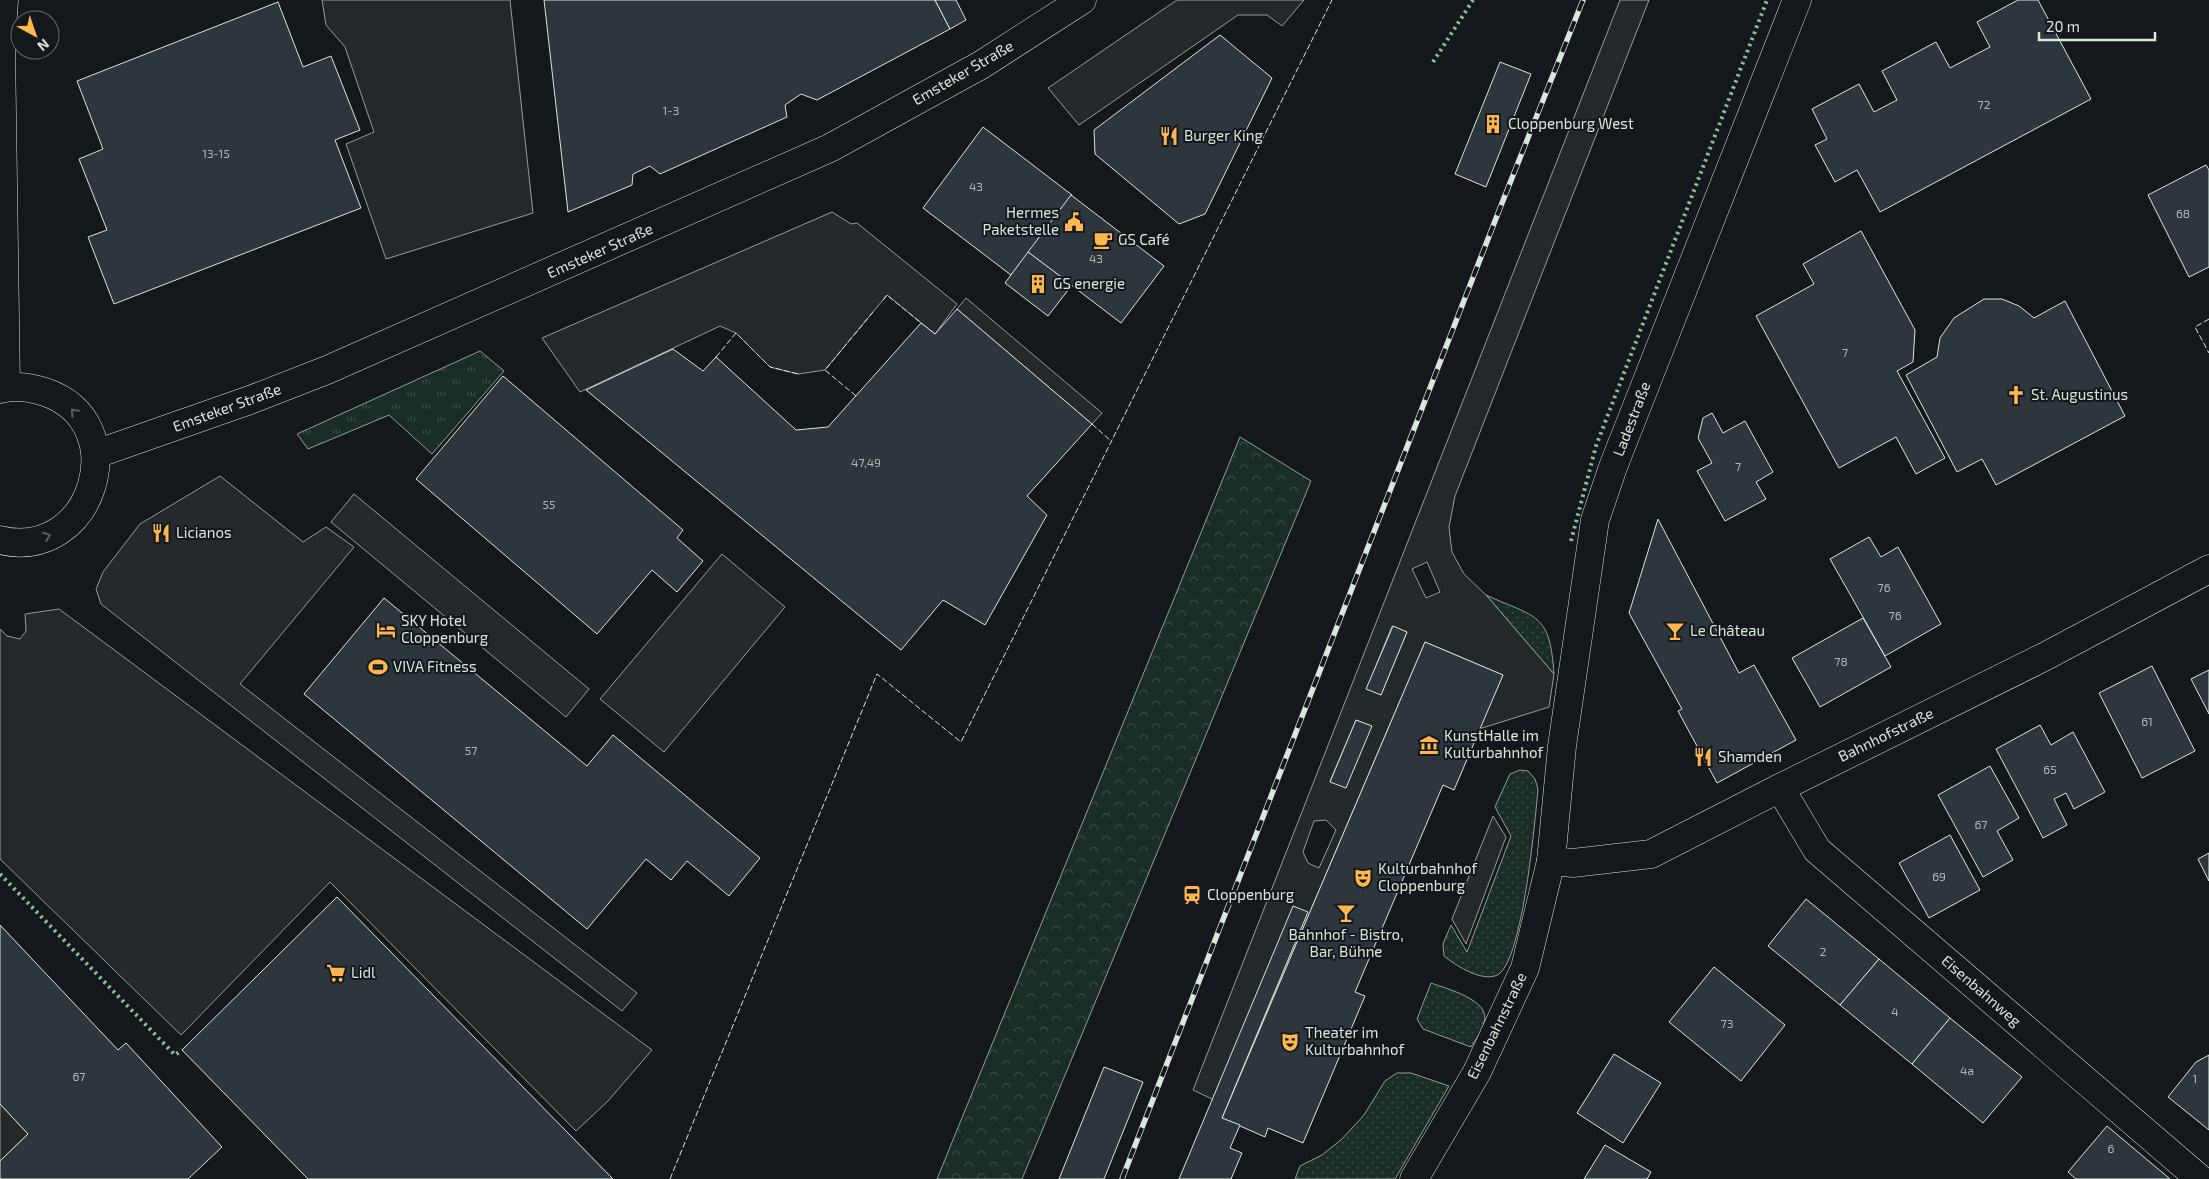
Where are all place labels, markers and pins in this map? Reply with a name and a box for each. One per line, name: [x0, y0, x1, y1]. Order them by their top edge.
building icon: Cloppenburg West: [1482, 113, 1504, 135]
place label: Cloppenburg West: [1508, 114, 1634, 132]
restaurant icon: Burger King: [1158, 125, 1180, 147]
place label: Burger King: [1184, 126, 1264, 144]
place label: Hermes Paketstelle: [982, 203, 1059, 238]
public building icon: Hermes Paketstelle: [1063, 211, 1085, 233]
cafe icon: GS Café: [1092, 229, 1114, 251]
place label: GS Café: [1118, 230, 1170, 248]
building icon: GS energie: [1027, 273, 1049, 295]
place label: GS energie: [1053, 274, 1125, 292]
church icon: St. Augustinus: [2005, 384, 2027, 406]
place label: St. Augustinus: [2031, 385, 2128, 403]
restaurant icon: Licianos: [150, 522, 172, 544]
place label: Licianos: [176, 523, 232, 541]
place label: SKY Hotel Cloppenburg: [401, 611, 489, 646]
hotel icon: SKY Hotel Cloppenburg: [375, 619, 397, 641]
bar icon: Le Château: [1664, 620, 1686, 642]
place label: Le Château: [1690, 621, 1765, 639]
sports icon: VIVA Fitness: [367, 656, 389, 678]
place label: VIVA Fitness: [393, 657, 477, 675]
place label: KunstHalle im Kulturbahnhof: [1444, 726, 1543, 761]
museum icon: KunstHalle im Kulturbahnhof: [1418, 734, 1440, 756]
restaurant icon: Shamden: [1692, 746, 1714, 768]
place label: Shamden: [1718, 747, 1782, 765]
place label: Kulturbahnhof Cloppenburg: [1378, 859, 1477, 894]
theatre icon: Kulturbahnhof Cloppenburg: [1352, 867, 1374, 889]
station icon: Cloppenburg: [1181, 884, 1203, 906]
place label: Cloppenburg: [1207, 885, 1295, 903]
bar icon: Bahnhof - Bistro, Bar, Bühne: [1335, 902, 1357, 924]
place label: Bahnhof - Bistro, Bar, Bühne: [1288, 925, 1404, 960]
supermarket icon: Lidl: [325, 962, 347, 984]
place label: Lidl: [351, 963, 376, 981]
place label: Theater im Kulturbahnhof: [1305, 1023, 1404, 1058]
theatre icon: Theater im Kulturbahnhof: [1279, 1031, 1301, 1053]

